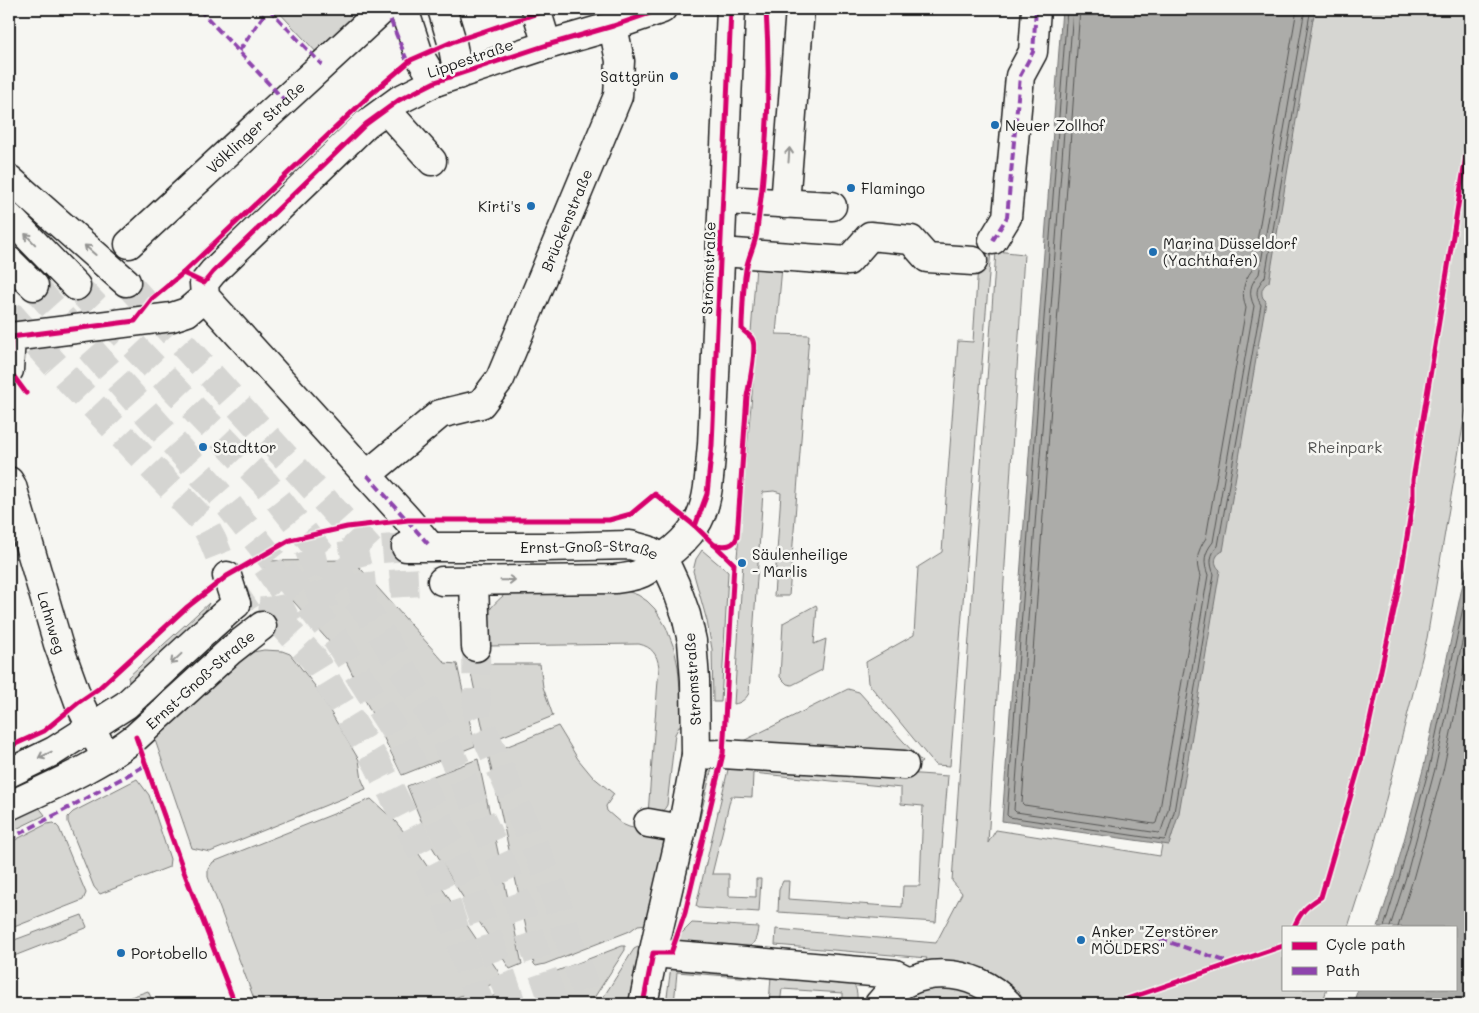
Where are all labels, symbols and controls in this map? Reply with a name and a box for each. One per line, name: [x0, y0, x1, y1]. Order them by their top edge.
street label: Lippestraße: [424, 34, 516, 82]
place label: Sattgrün: [600, 66, 664, 86]
marker: Sattgrün: [668, 70, 680, 82]
street label: Völklinger Straße: [202, 77, 309, 178]
place label: Neuer Zollhof: [1005, 115, 1106, 135]
marker: Neuer Zollhof: [989, 119, 1001, 131]
one-way arrow: [784, 148, 793, 164]
street label: Brückenstraße: [536, 166, 597, 274]
place label: Flamingo: [861, 178, 925, 198]
marker: Flamingo: [845, 182, 857, 194]
place label: Kirti's: [478, 196, 521, 216]
marker: Kirti's: [525, 200, 537, 212]
street label: Stromstraße: [696, 221, 720, 315]
one-way arrow: [24, 233, 37, 245]
place label: Marina Düsseldorf (Yachthafen): [1163, 233, 1298, 270]
one-way arrow: [83, 244, 96, 256]
marker: Marina Düsseldorf (Yachthafen): [1147, 246, 1159, 258]
place label: Stadttor: [213, 437, 277, 457]
park label: Rheinpark: [1308, 437, 1382, 457]
marker: Stadttor: [197, 441, 209, 453]
street label: Ernst-Gnoß-Straße: [520, 535, 663, 564]
place label: Säulenheilige - Marlis: [752, 544, 848, 581]
marker: Säulenheilige - Marlis: [736, 557, 748, 569]
one-way arrow: [500, 576, 516, 585]
street label: Lahnweg: [33, 589, 71, 657]
street label: Ernst-Gnoß-Straße: [141, 626, 259, 733]
street label: Stromstraße: [679, 632, 705, 726]
one-way arrow: [169, 653, 182, 665]
one-way arrow: [38, 751, 53, 760]
place label: Anker "Zerstörer MÖLDERS": [1091, 921, 1219, 958]
legend: [1282, 926, 1456, 990]
marker: Anker "Zerstörer MÖLDERS": [1075, 934, 1087, 946]
text: Cycle path: [1326, 934, 1405, 954]
place label: Portobello: [131, 943, 207, 963]
marker: Portobello: [115, 947, 127, 959]
text: Path: [1326, 960, 1360, 980]

